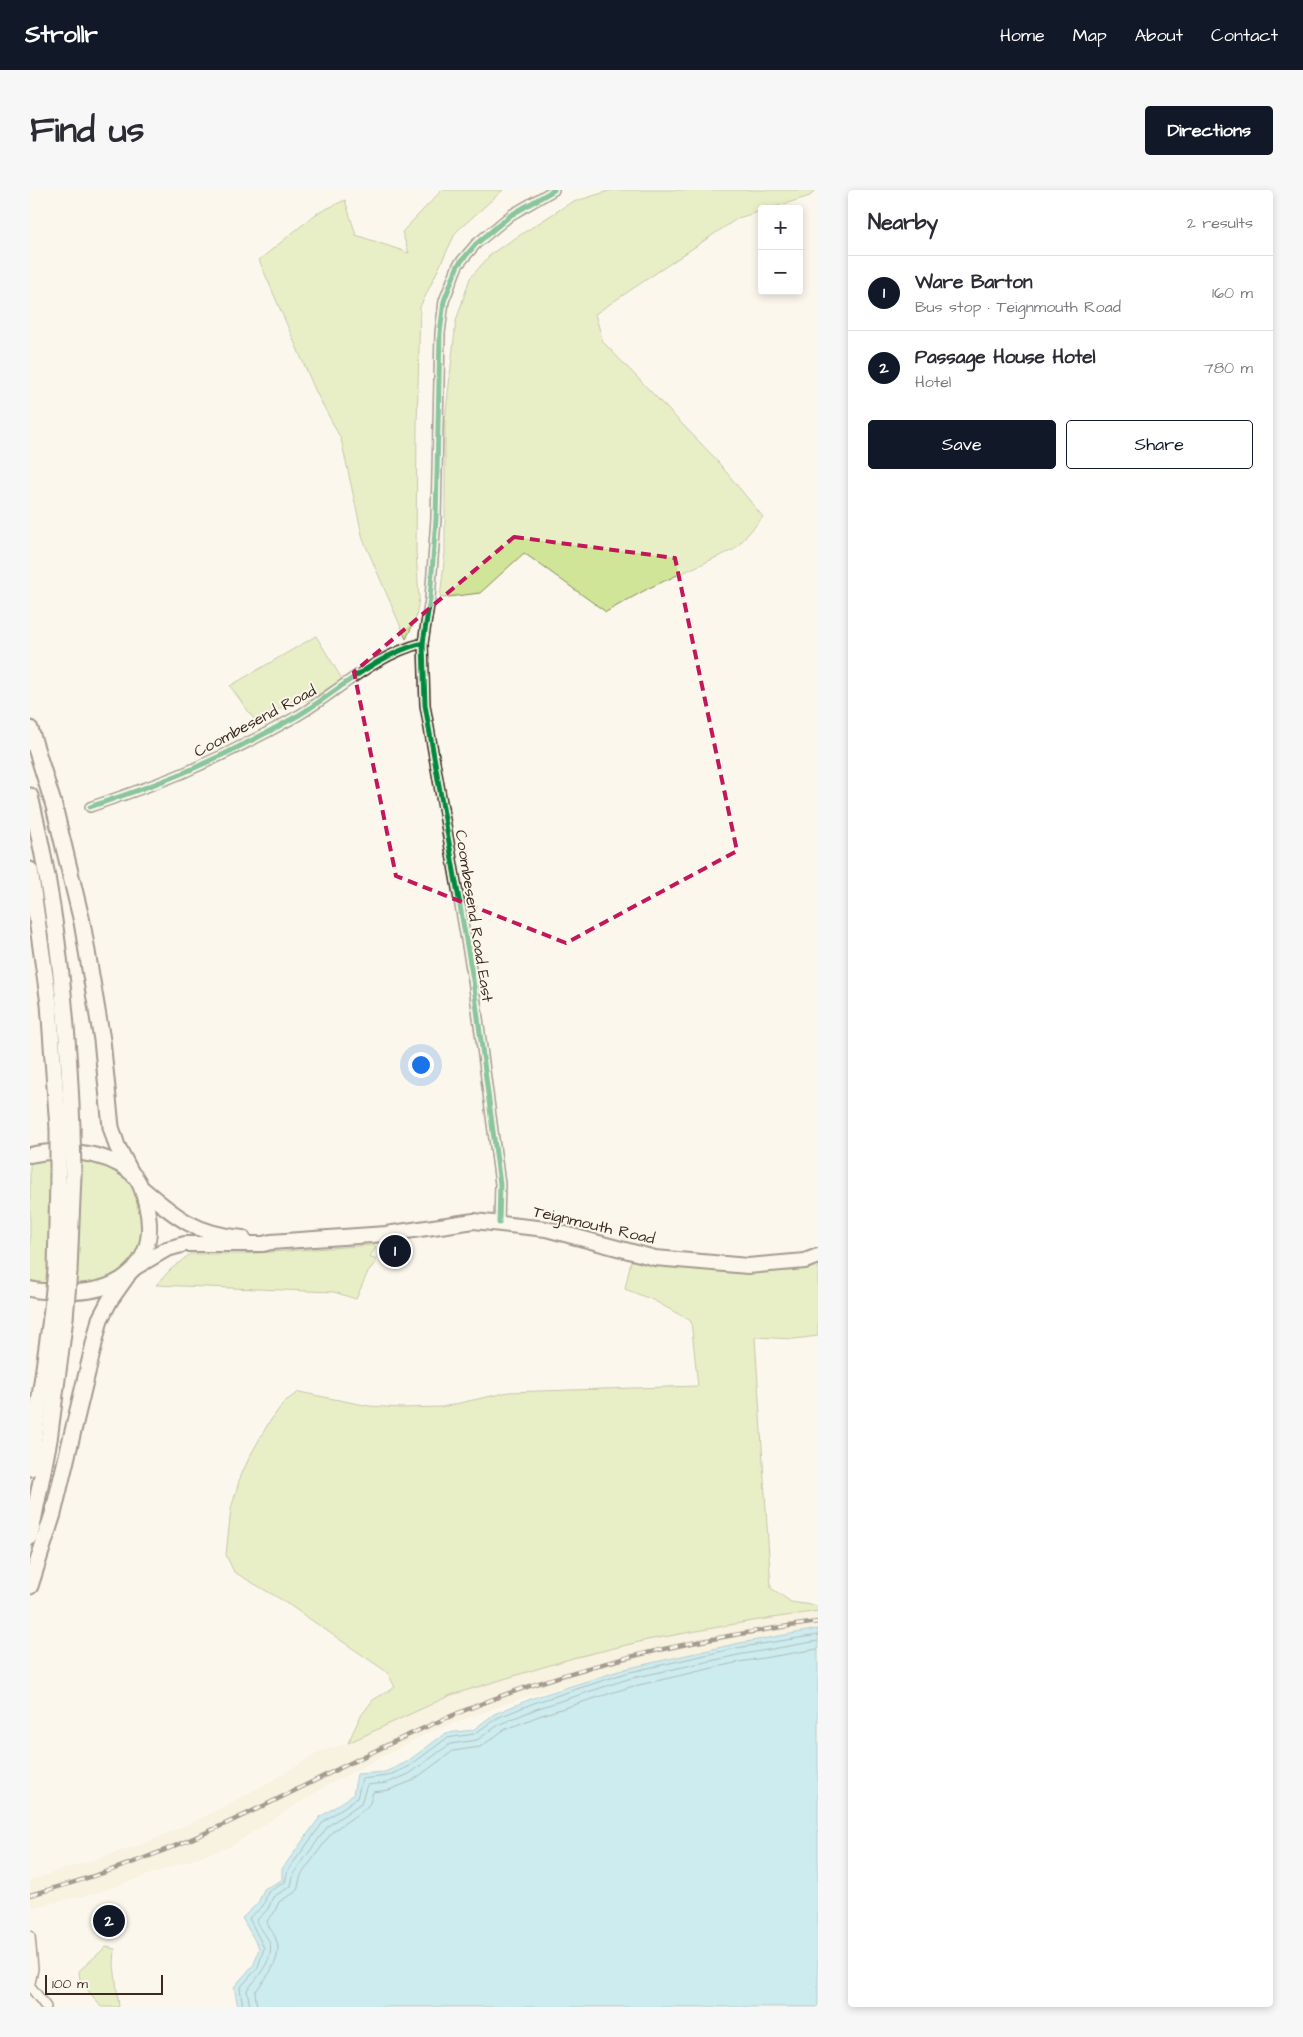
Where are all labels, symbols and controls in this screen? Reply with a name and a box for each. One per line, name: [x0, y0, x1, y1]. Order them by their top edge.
text: Strollr: [25, 18, 98, 52]
text: Home: [1000, 23, 1045, 48]
text: Map: [1073, 23, 1107, 48]
text: About: [1135, 23, 1183, 48]
text: Contact: [1211, 23, 1278, 48]
text: Find us: [30, 106, 144, 155]
button: Directions: [1145, 106, 1273, 155]
map controls: [758, 205, 803, 295]
button: +: [758, 205, 803, 250]
text: Nearby: [868, 208, 938, 237]
text: 2 results: [1187, 212, 1253, 234]
button: −: [758, 250, 803, 295]
text: Ware Barton: [915, 269, 1032, 296]
text: 1: [883, 282, 885, 304]
text: 160 m: [1212, 282, 1253, 304]
text: Bus stop · Teignmouth Road: [915, 296, 1121, 318]
text: Passage House Hotel: [915, 344, 1096, 371]
text: 2: [879, 357, 889, 379]
text: 780 m: [1204, 357, 1253, 379]
text: Hotel: [915, 371, 951, 393]
button: Save: [868, 420, 1056, 469]
button: Share: [1066, 420, 1253, 469]
street label: Coombesend Road: [190, 679, 320, 763]
street label: Coombesend Road East: [450, 828, 499, 1004]
your location: [408, 1052, 434, 1078]
street label: Teignmouth Road: [531, 1200, 657, 1251]
pin: 1: [379, 1232, 411, 1270]
pin: 2: [93, 1902, 125, 1940]
scale bar: [45, 1972, 162, 1995]
text: 100 m: [52, 1974, 88, 1994]

